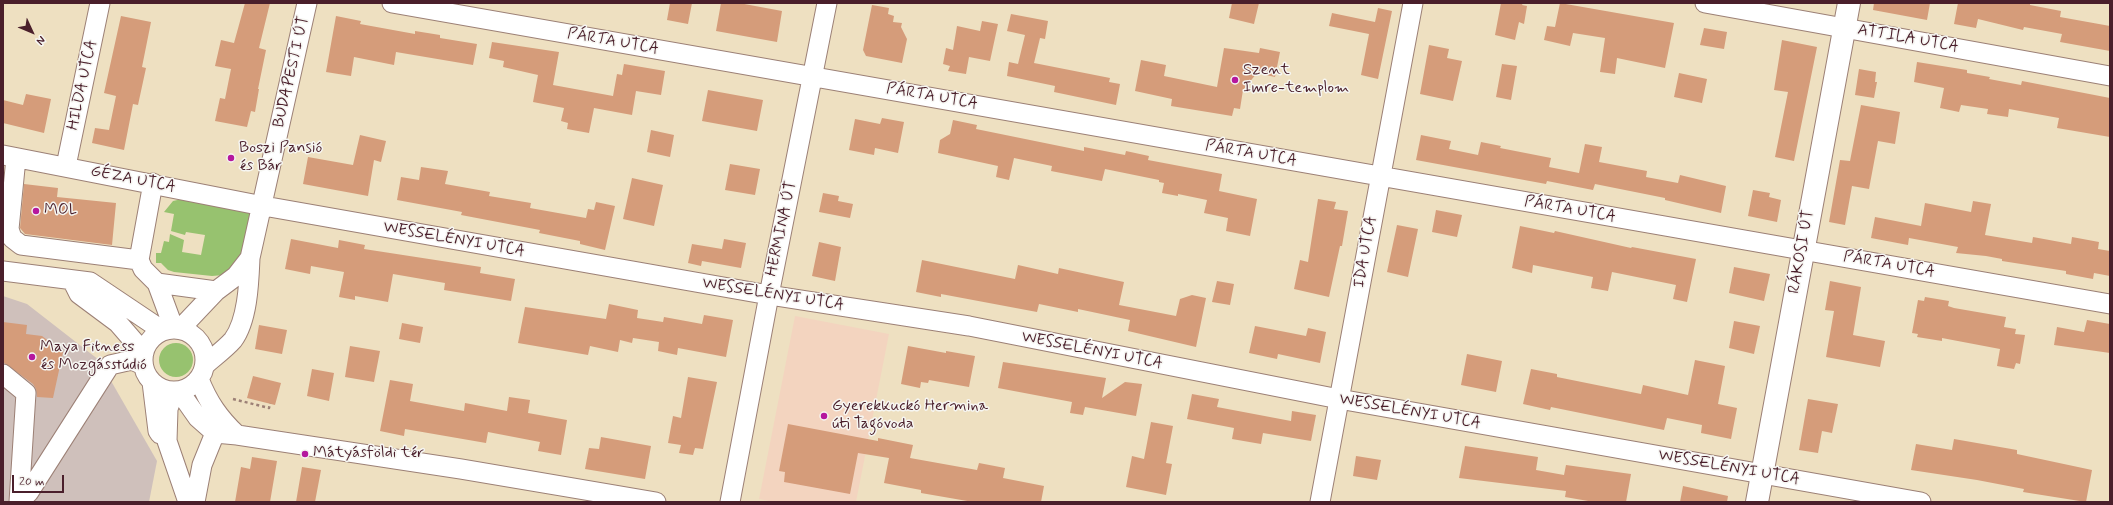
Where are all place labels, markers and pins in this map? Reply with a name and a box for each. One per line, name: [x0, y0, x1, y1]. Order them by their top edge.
place label: Szent Imre-templom: [1243, 61, 1349, 99]
marker: Szent Imre-templom: [1230, 75, 1240, 85]
place label: Boszi Pansió és Bár: [239, 139, 322, 177]
marker: Boszi Pansió és Bár: [226, 153, 236, 163]
place label: MOL: [44, 201, 77, 221]
marker: MOL: [31, 206, 41, 216]
place label: Maya Fitness és Mozgásstúdió: [40, 338, 147, 376]
marker: Maya Fitness és Mozgásstúdió: [27, 352, 37, 362]
place label: Gyerekkuckó Hermina úti Tagóvoda: [832, 397, 988, 435]
marker: Gyerekkuckó Hermina úti Tagóvoda: [819, 411, 829, 421]
place label: Mátyásföldi tér: [313, 444, 424, 464]
marker: Mátyásföldi tér: [300, 449, 310, 459]

